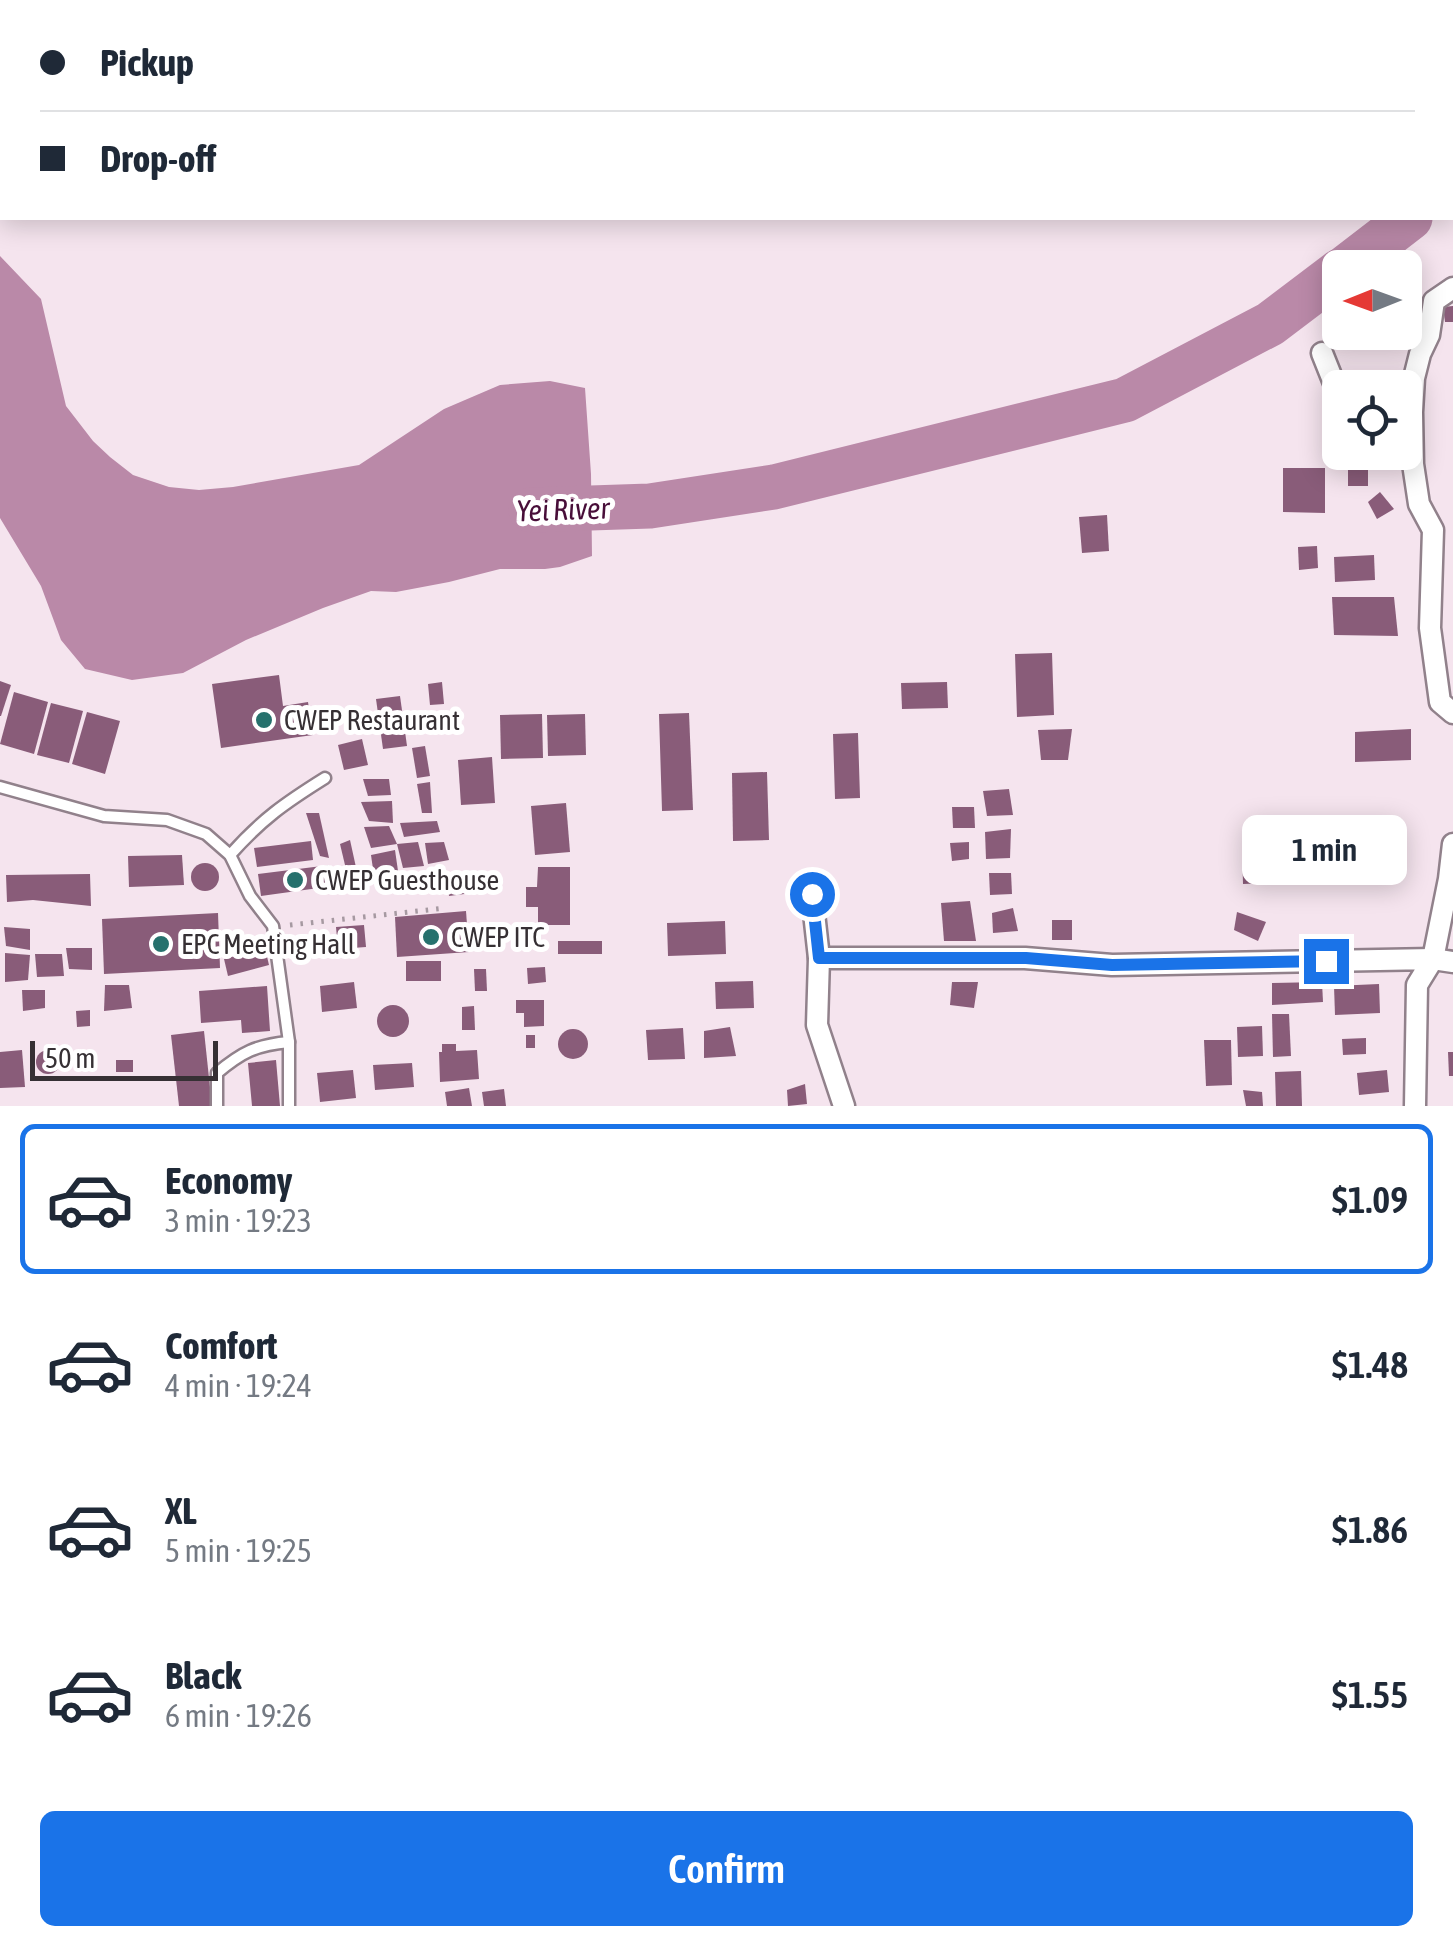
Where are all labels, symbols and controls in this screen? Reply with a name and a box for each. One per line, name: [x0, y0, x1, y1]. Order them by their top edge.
text: Pickup: [100, 41, 194, 84]
text: Drop-off: [100, 137, 216, 180]
north arrow: [1322, 250, 1422, 350]
map controls: [1322, 250, 1422, 470]
button: locate: [1322, 370, 1422, 470]
water label: Yei River: [516, 490, 611, 528]
place label: CWEP Restaurant: [284, 704, 460, 736]
marker: CWEP Restaurant: [253, 709, 275, 731]
callout: 1 min: [1244, 816, 1408, 886]
text: 1 min: [1292, 831, 1357, 868]
place label: CWEP Guesthouse: [315, 864, 499, 896]
marker: CWEP Guesthouse: [284, 869, 306, 891]
route start: [790, 872, 835, 917]
place label: CWEP ITC: [451, 921, 545, 953]
marker: CWEP ITC: [420, 926, 442, 948]
place label: EPC Meeting Hall: [181, 928, 356, 960]
marker: EPC Meeting Hall: [150, 933, 172, 955]
route end: [1304, 939, 1349, 984]
scale bar: [30, 1036, 218, 1080]
text: 50 m: [45, 1042, 95, 1074]
icon: car: [45, 1154, 135, 1244]
text: Economy: [165, 1159, 292, 1202]
text: $1.09: [1332, 1178, 1408, 1221]
text: 3 min · 19:23: [165, 1202, 312, 1239]
icon: car: [45, 1319, 135, 1409]
text: Comfort: [165, 1324, 277, 1367]
text: $1.48: [1332, 1343, 1408, 1386]
text: 4 min · 19:24: [165, 1367, 312, 1404]
icon: car: [45, 1484, 135, 1574]
text: XL: [165, 1489, 197, 1532]
text: $1.86: [1332, 1508, 1408, 1551]
text: 5 min · 19:25: [165, 1532, 312, 1569]
icon: car: [45, 1649, 135, 1739]
text: Black: [165, 1654, 242, 1697]
text: $1.55: [1332, 1673, 1408, 1716]
text: 6 min · 19:26: [165, 1697, 312, 1734]
button: Confirm: [40, 1811, 1413, 1926]

